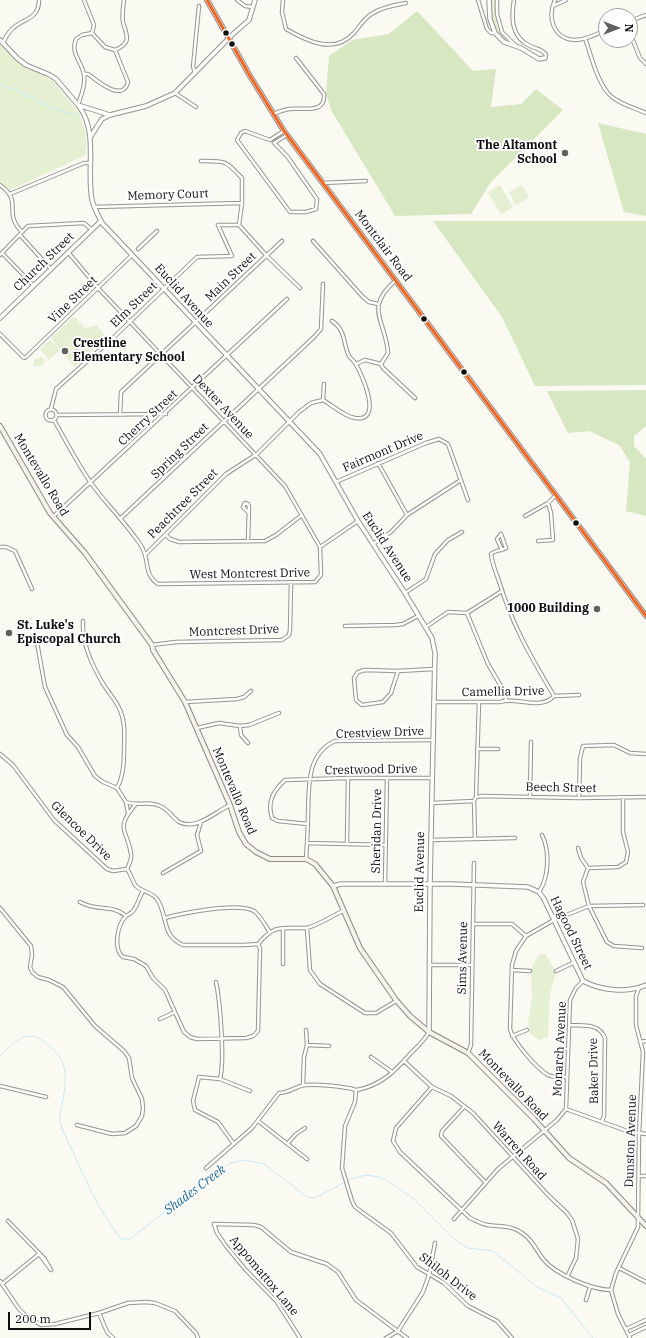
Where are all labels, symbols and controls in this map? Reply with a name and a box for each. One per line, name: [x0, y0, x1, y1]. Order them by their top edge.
north arrow: [598, 8, 638, 48]
text: N: [622, 24, 636, 32]
unlabelled marker: [221, 28, 231, 38]
unlabelled marker: [227, 39, 237, 49]
place label: The Altamont School: [476, 139, 557, 167]
marker: The Altamont School: [560, 148, 570, 158]
street label: Memory Court: [127, 186, 209, 204]
street label: Montclair Road: [351, 207, 415, 285]
street label: Church Street: [11, 230, 77, 294]
street label: Main Street: [203, 249, 259, 305]
street label: Euclid Avenue: [152, 261, 216, 331]
street label: Vine Street: [46, 273, 100, 327]
street label: Elm Street: [108, 279, 160, 331]
unlabelled marker: [419, 314, 429, 324]
place label: Crestline Elementary School: [73, 337, 185, 365]
marker: Crestline Elementary School: [60, 346, 70, 356]
unlabelled marker: [459, 367, 469, 377]
street label: Dexter Avenue: [190, 372, 256, 442]
street label: Cherry Street: [115, 387, 181, 449]
street label: Spring Street: [148, 420, 212, 482]
street label: Fairmont Drive: [341, 429, 425, 475]
street label: Montevallo Road: [11, 431, 71, 519]
street label: Peachtree Street: [145, 466, 221, 542]
street label: Euclid Avenue: [359, 509, 415, 585]
unlabelled marker: [571, 518, 581, 528]
street label: West Montcrest Drive: [190, 566, 310, 582]
place label: 1000 Building: [507, 602, 589, 616]
marker: 1000 Building: [592, 604, 602, 614]
place label: St. Luke's Episcopal Church: [17, 619, 121, 647]
street label: Montcrest Drive: [189, 622, 279, 640]
marker: St. Luke's Episcopal Church: [4, 628, 14, 638]
street label: Camellia Drive: [462, 684, 544, 700]
street label: Crestview Drive: [336, 724, 424, 742]
street label: Montevallo Road: [209, 745, 259, 837]
street label: Crestwood Drive: [325, 762, 417, 778]
street label: Beech Street: [525, 780, 597, 796]
street label: Sheridan Drive: [369, 789, 385, 873]
street label: Glencoe Drive: [48, 798, 114, 864]
street label: Euclid Avenue: [412, 831, 428, 913]
street label: Hagood Street: [547, 894, 595, 972]
street label: Sims Avenue: [455, 921, 471, 995]
street label: Monarch Avenue: [550, 1001, 570, 1097]
street label: Baker Drive: [586, 1038, 602, 1104]
street label: Montevallo Road: [475, 1046, 551, 1124]
street label: Dunston Avenue: [622, 1094, 640, 1188]
street label: Warren Road: [489, 1119, 549, 1183]
water label: Shades Creek: [161, 1162, 229, 1218]
street label: Appomattox Lane: [226, 1233, 302, 1319]
street label: Shiloh Drive: [416, 1250, 480, 1304]
scale bar: [10, 1304, 93, 1330]
text: 200 m: [15, 1311, 51, 1326]

